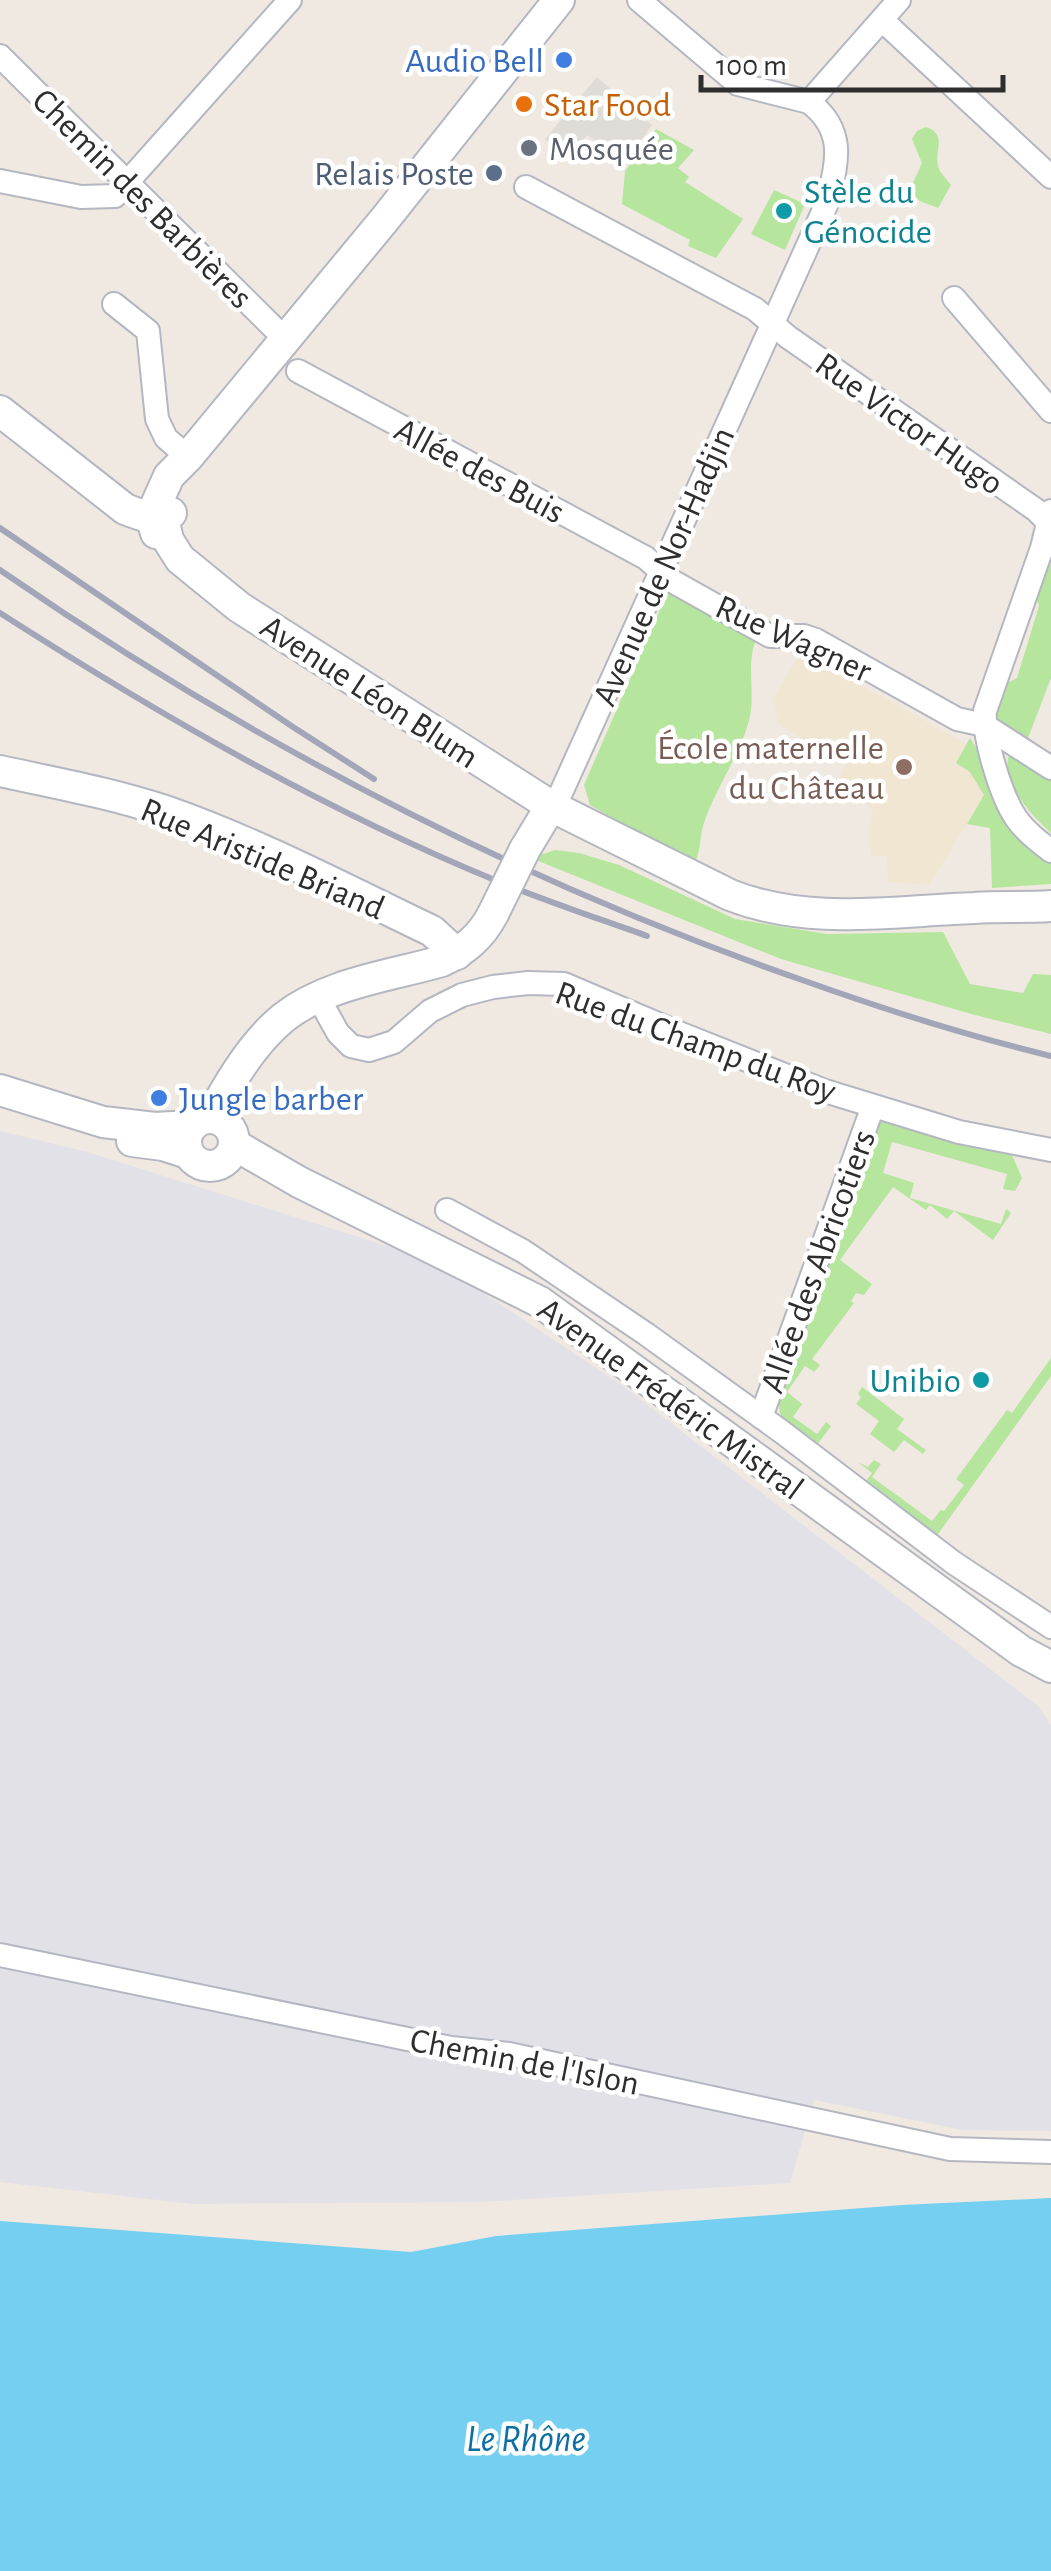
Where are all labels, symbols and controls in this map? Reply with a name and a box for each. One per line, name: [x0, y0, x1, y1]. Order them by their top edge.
scale bar: [701, 30, 1004, 92]
place label: Audio Bell: [405, 44, 544, 79]
marker: Audio Bell: [553, 49, 575, 71]
text: 100 m: [716, 51, 787, 81]
street label: Chemin des Barbières: [25, 82, 259, 316]
place label: Star Food: [544, 88, 671, 123]
marker: Star Food: [513, 93, 535, 115]
place label: Mosquée: [549, 132, 674, 167]
marker: Mosquée: [518, 137, 540, 159]
place label: Relais Poste: [314, 157, 474, 192]
marker: Relais Poste: [483, 162, 505, 184]
place label: Stèle du Génocide: [804, 175, 932, 250]
marker: Stèle du Génocide: [773, 200, 795, 222]
street label: Rue Victor Hugo: [809, 347, 1009, 502]
street label: Allée des Buis: [389, 412, 570, 531]
street label: Avenue de Nor-Hadjin: [587, 422, 742, 711]
street label: Rue Wagner: [710, 590, 877, 690]
street label: Avenue Léon Blum: [254, 609, 484, 775]
place label: École maternelle du Château: [657, 729, 884, 806]
marker: École maternelle du Château: [893, 756, 915, 778]
street label: Rue Aristide Briand: [135, 792, 389, 926]
street label: Rue du Champ du Roy: [551, 975, 840, 1109]
place label: Jungle barber: [179, 1082, 364, 1117]
marker: Jungle barber: [148, 1087, 170, 1109]
street label: Allée des Abricotiers: [755, 1125, 882, 1398]
street label: Avenue Frédéric Mistral: [531, 1291, 809, 1507]
place label: Unibio: [870, 1364, 961, 1399]
marker: Unibio: [970, 1369, 992, 1391]
street label: Chemin de l'Islon: [407, 2023, 642, 2102]
water label: Le Rhône: [466, 2421, 586, 2459]

